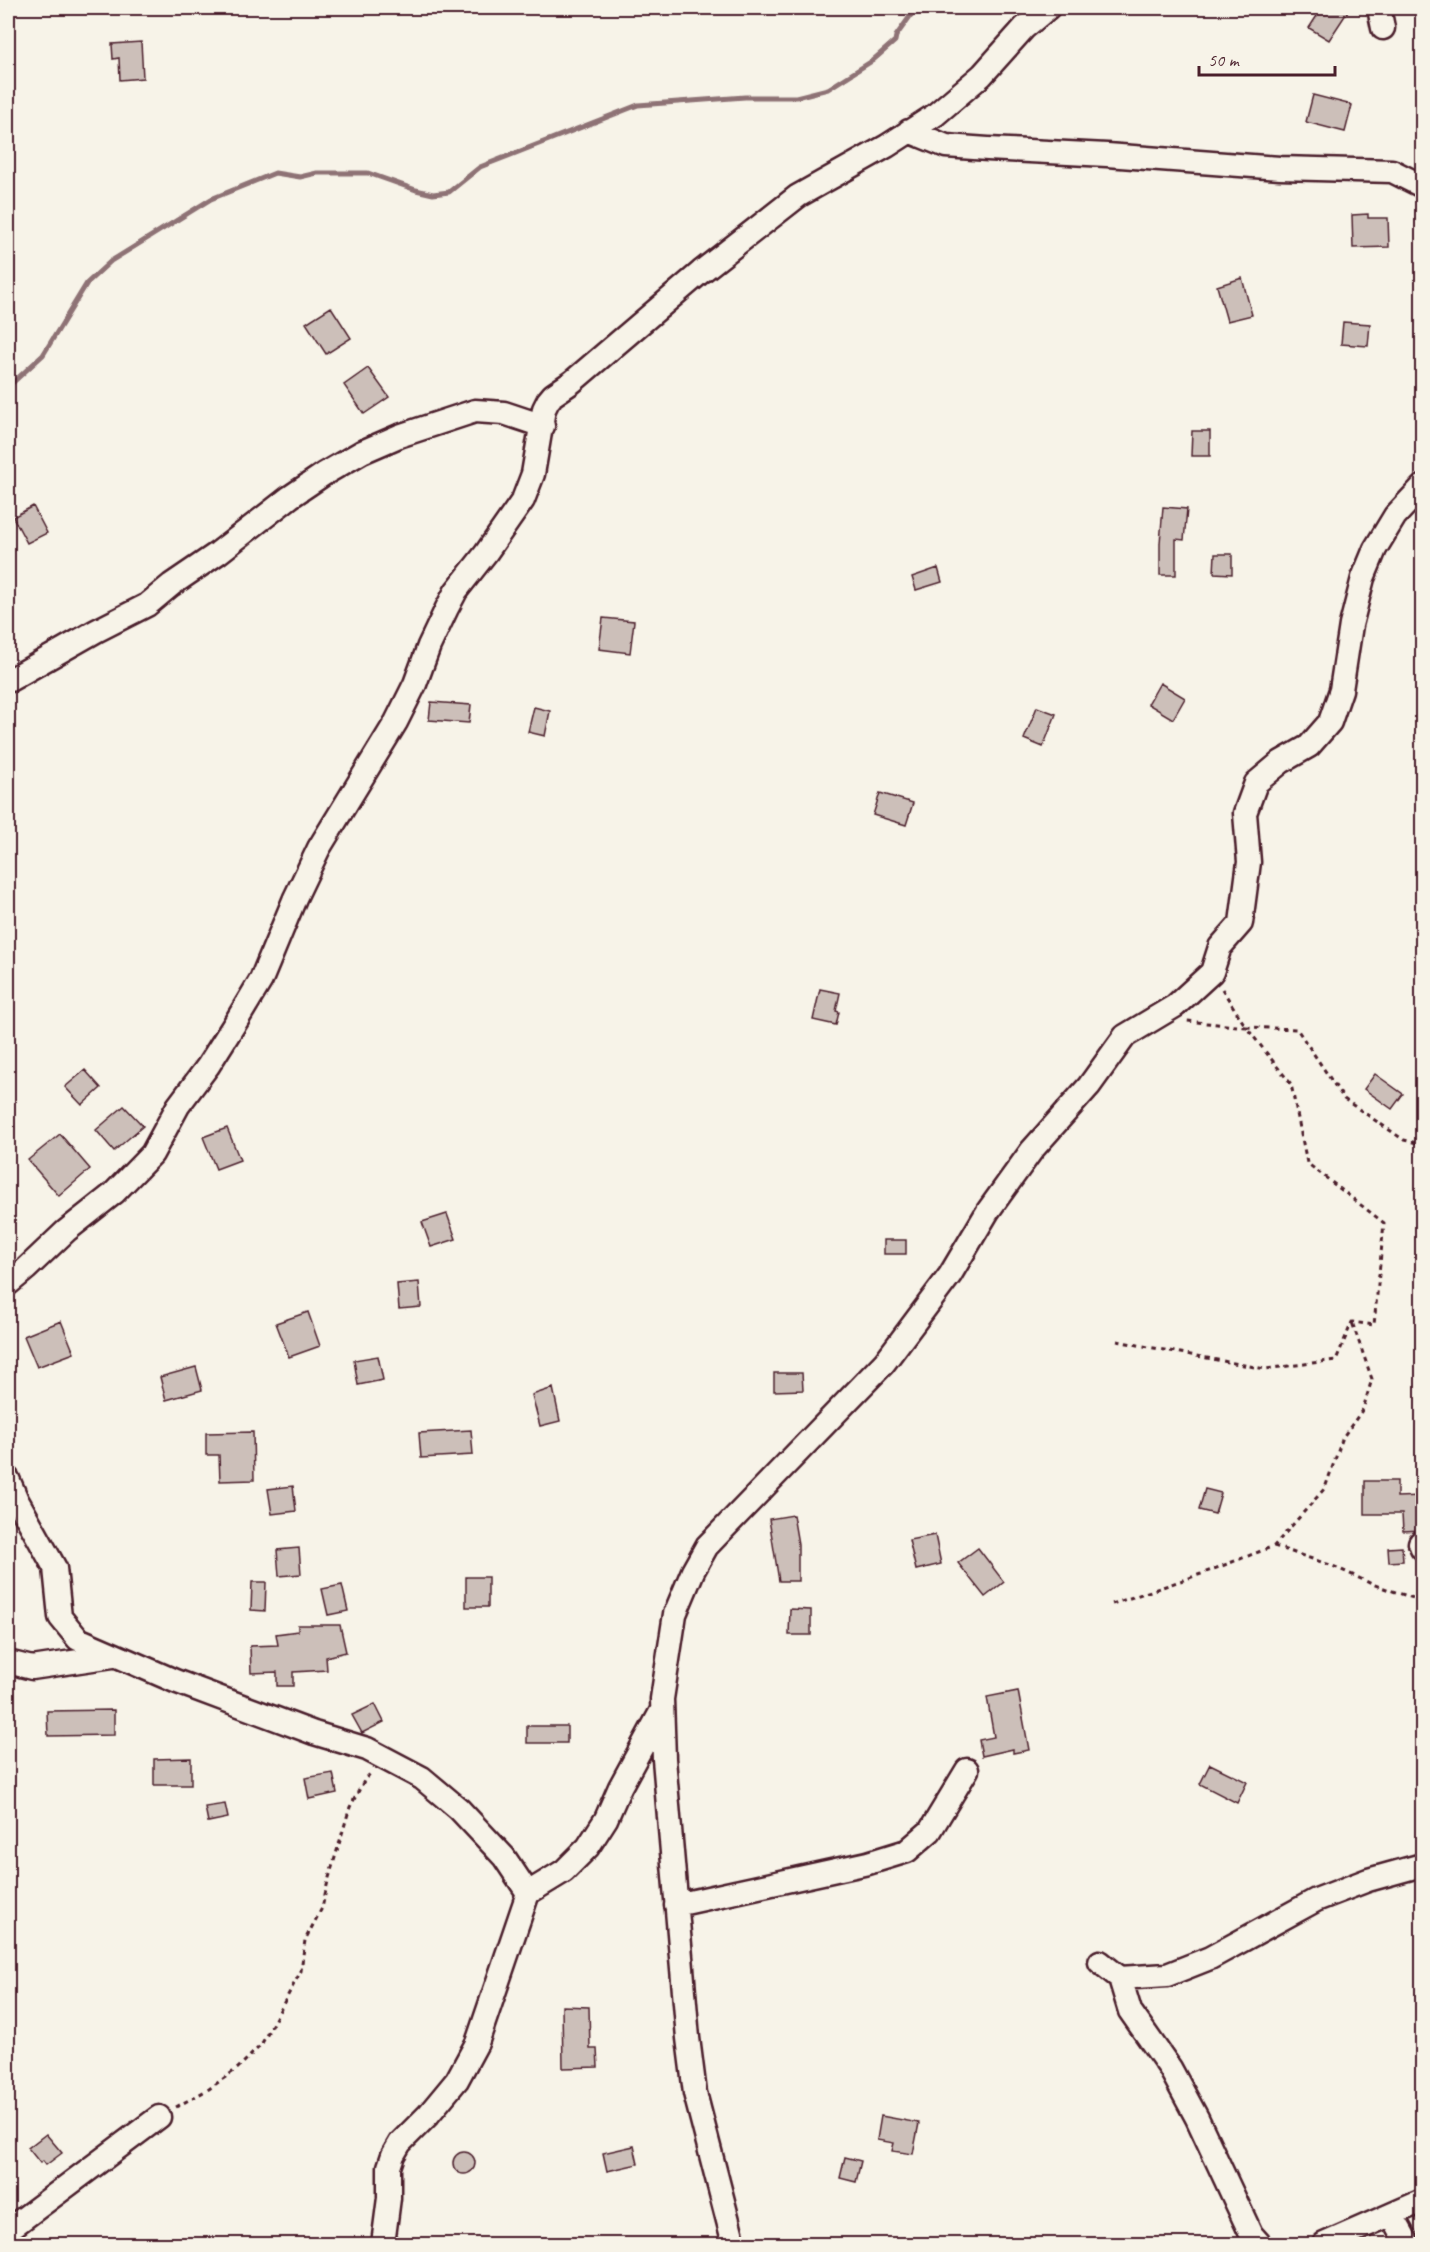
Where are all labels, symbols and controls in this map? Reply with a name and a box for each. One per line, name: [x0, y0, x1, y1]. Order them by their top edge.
scale bar: [1199, 39, 1336, 77]
text: 50 m: [1208, 49, 1241, 71]

